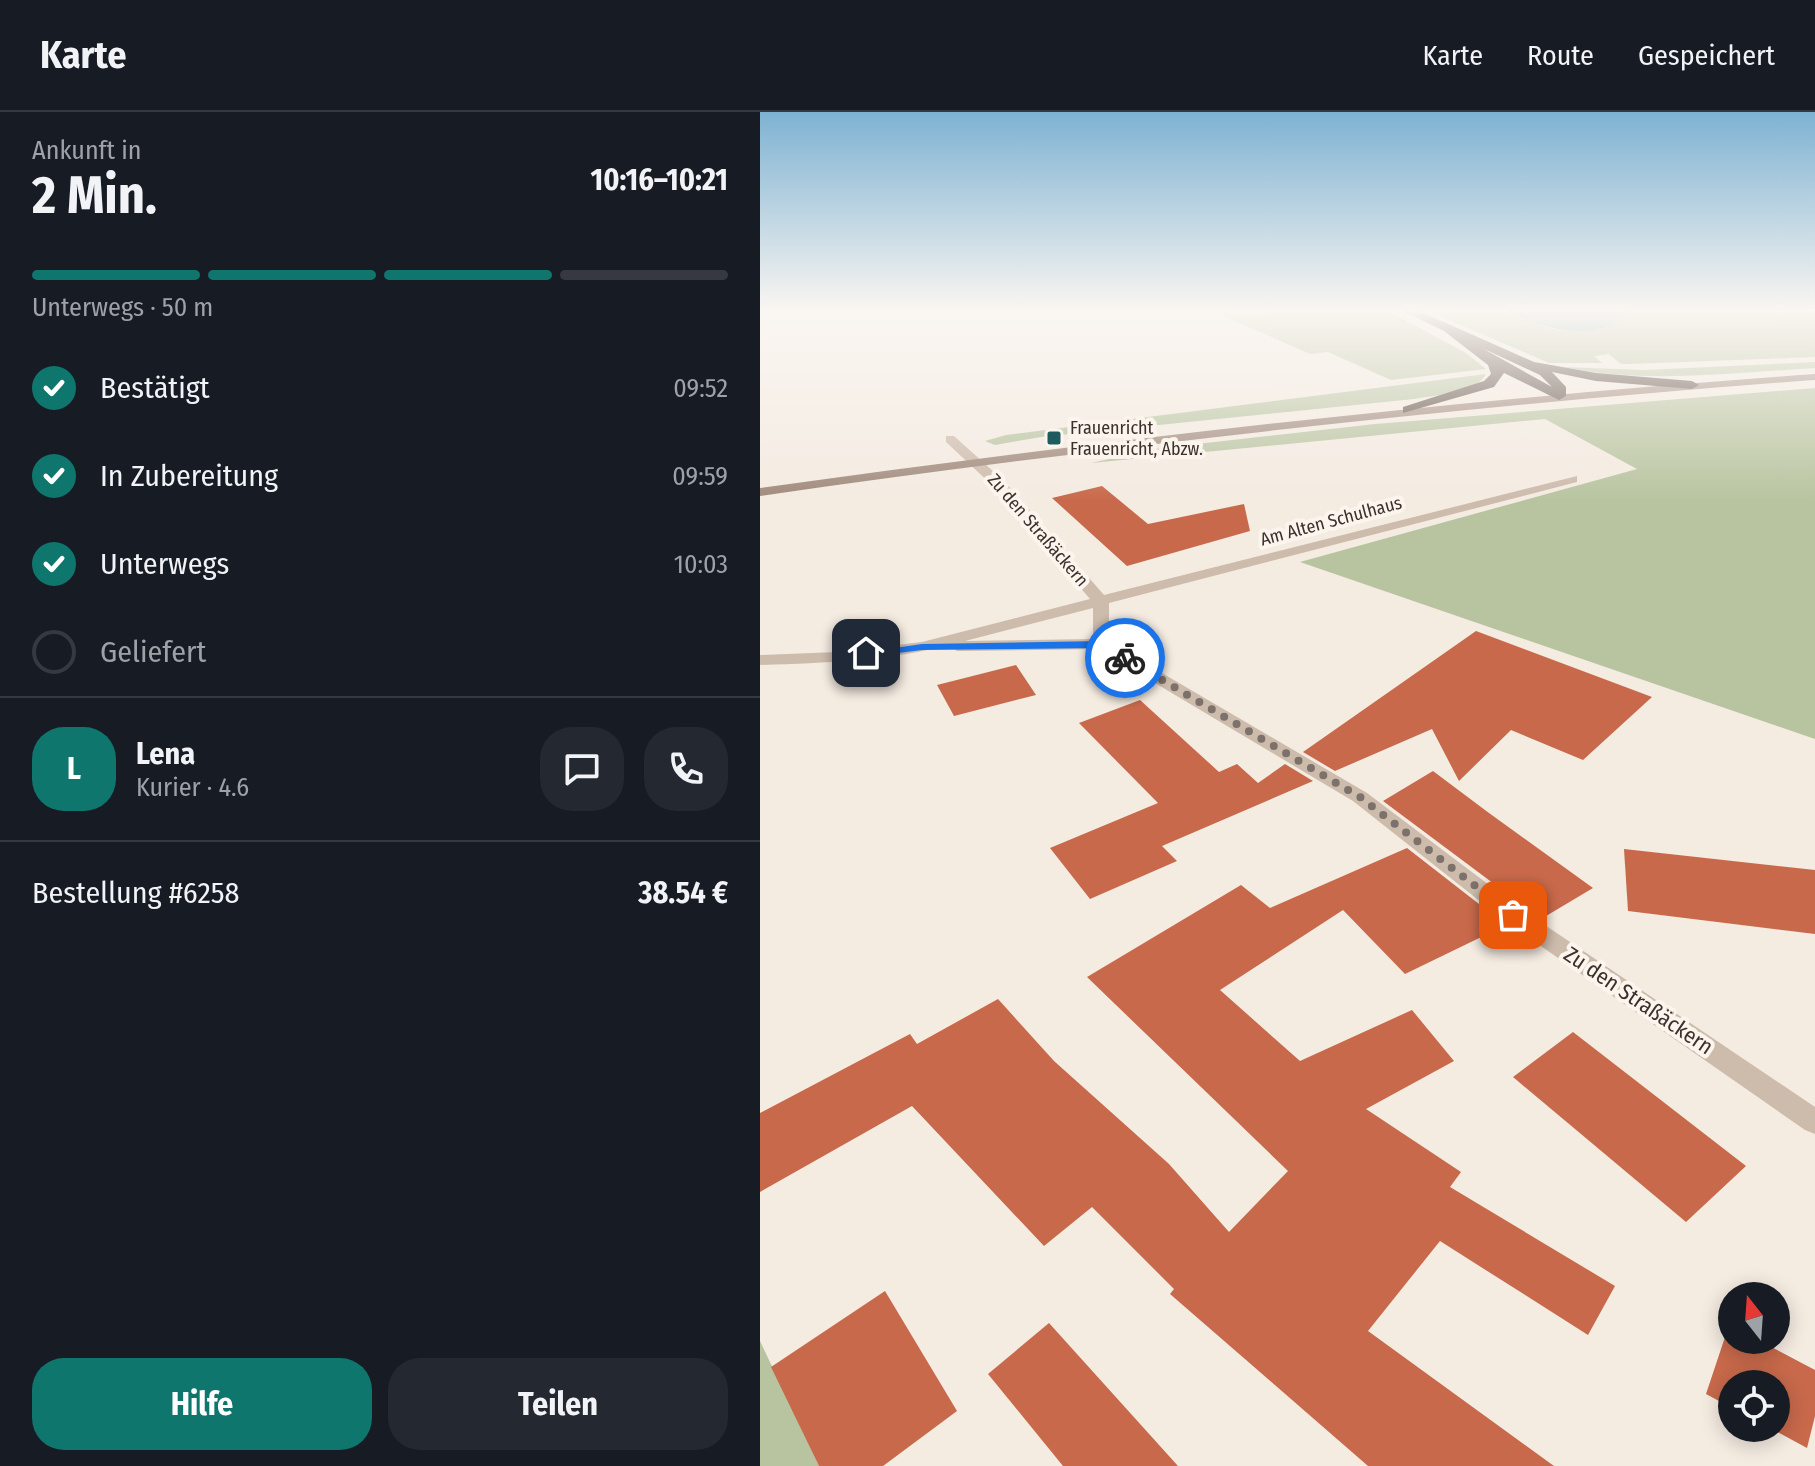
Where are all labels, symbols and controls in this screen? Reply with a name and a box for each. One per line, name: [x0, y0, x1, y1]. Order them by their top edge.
text: Karte: [40, 32, 127, 78]
text: Karte: [1422, 39, 1483, 72]
text: Route: [1527, 39, 1594, 72]
text: Gespeichert: [1638, 39, 1775, 72]
text: Ankunft in: [32, 135, 141, 166]
text: 10:16–10:21: [591, 162, 728, 198]
text: 2 Min.: [32, 164, 157, 227]
text: Unterwegs · 50 m: [32, 292, 213, 323]
icon: check: [32, 366, 76, 410]
text: Bestätigt: [100, 370, 210, 406]
text: 09:52: [673, 373, 728, 404]
place label: Frauenricht Frauenricht, Abzw.: [1070, 417, 1203, 460]
marker: Frauenricht Frauenricht, Abzw.: [1045, 429, 1063, 447]
icon: check: [32, 454, 76, 498]
text: In Zubereitung: [100, 458, 278, 494]
text: 09:59: [672, 461, 728, 492]
street label: Zu den Straßäckern: [983, 469, 1093, 591]
street label: Am Alten Schulhaus: [1258, 491, 1404, 550]
icon: check: [32, 542, 76, 586]
text: Unterwegs: [100, 546, 229, 582]
text: 10:03: [674, 549, 728, 580]
courier: [1085, 618, 1165, 698]
pin: [832, 619, 900, 687]
icon: home: [844, 631, 888, 675]
text: Geliefert: [100, 634, 206, 670]
icon: bike: [1103, 636, 1147, 680]
button: chat: [540, 727, 624, 811]
button: phone: [644, 727, 728, 811]
text: Lena: [136, 736, 195, 772]
text: L: [67, 751, 81, 787]
text: Kurier · 4.6: [136, 772, 249, 803]
text: Bestellung #6258: [32, 875, 239, 911]
text: 38.54 €: [638, 875, 728, 911]
pin: [1479, 881, 1547, 949]
icon: bag: [1491, 893, 1535, 937]
street label: Zu den Straßäckern: [1559, 941, 1718, 1060]
north arrow: [1718, 1282, 1790, 1354]
map controls: [1718, 1282, 1790, 1442]
button: Hilfe: [32, 1358, 372, 1450]
button: Teilen: [388, 1358, 728, 1450]
button: locate: [1718, 1370, 1790, 1442]

